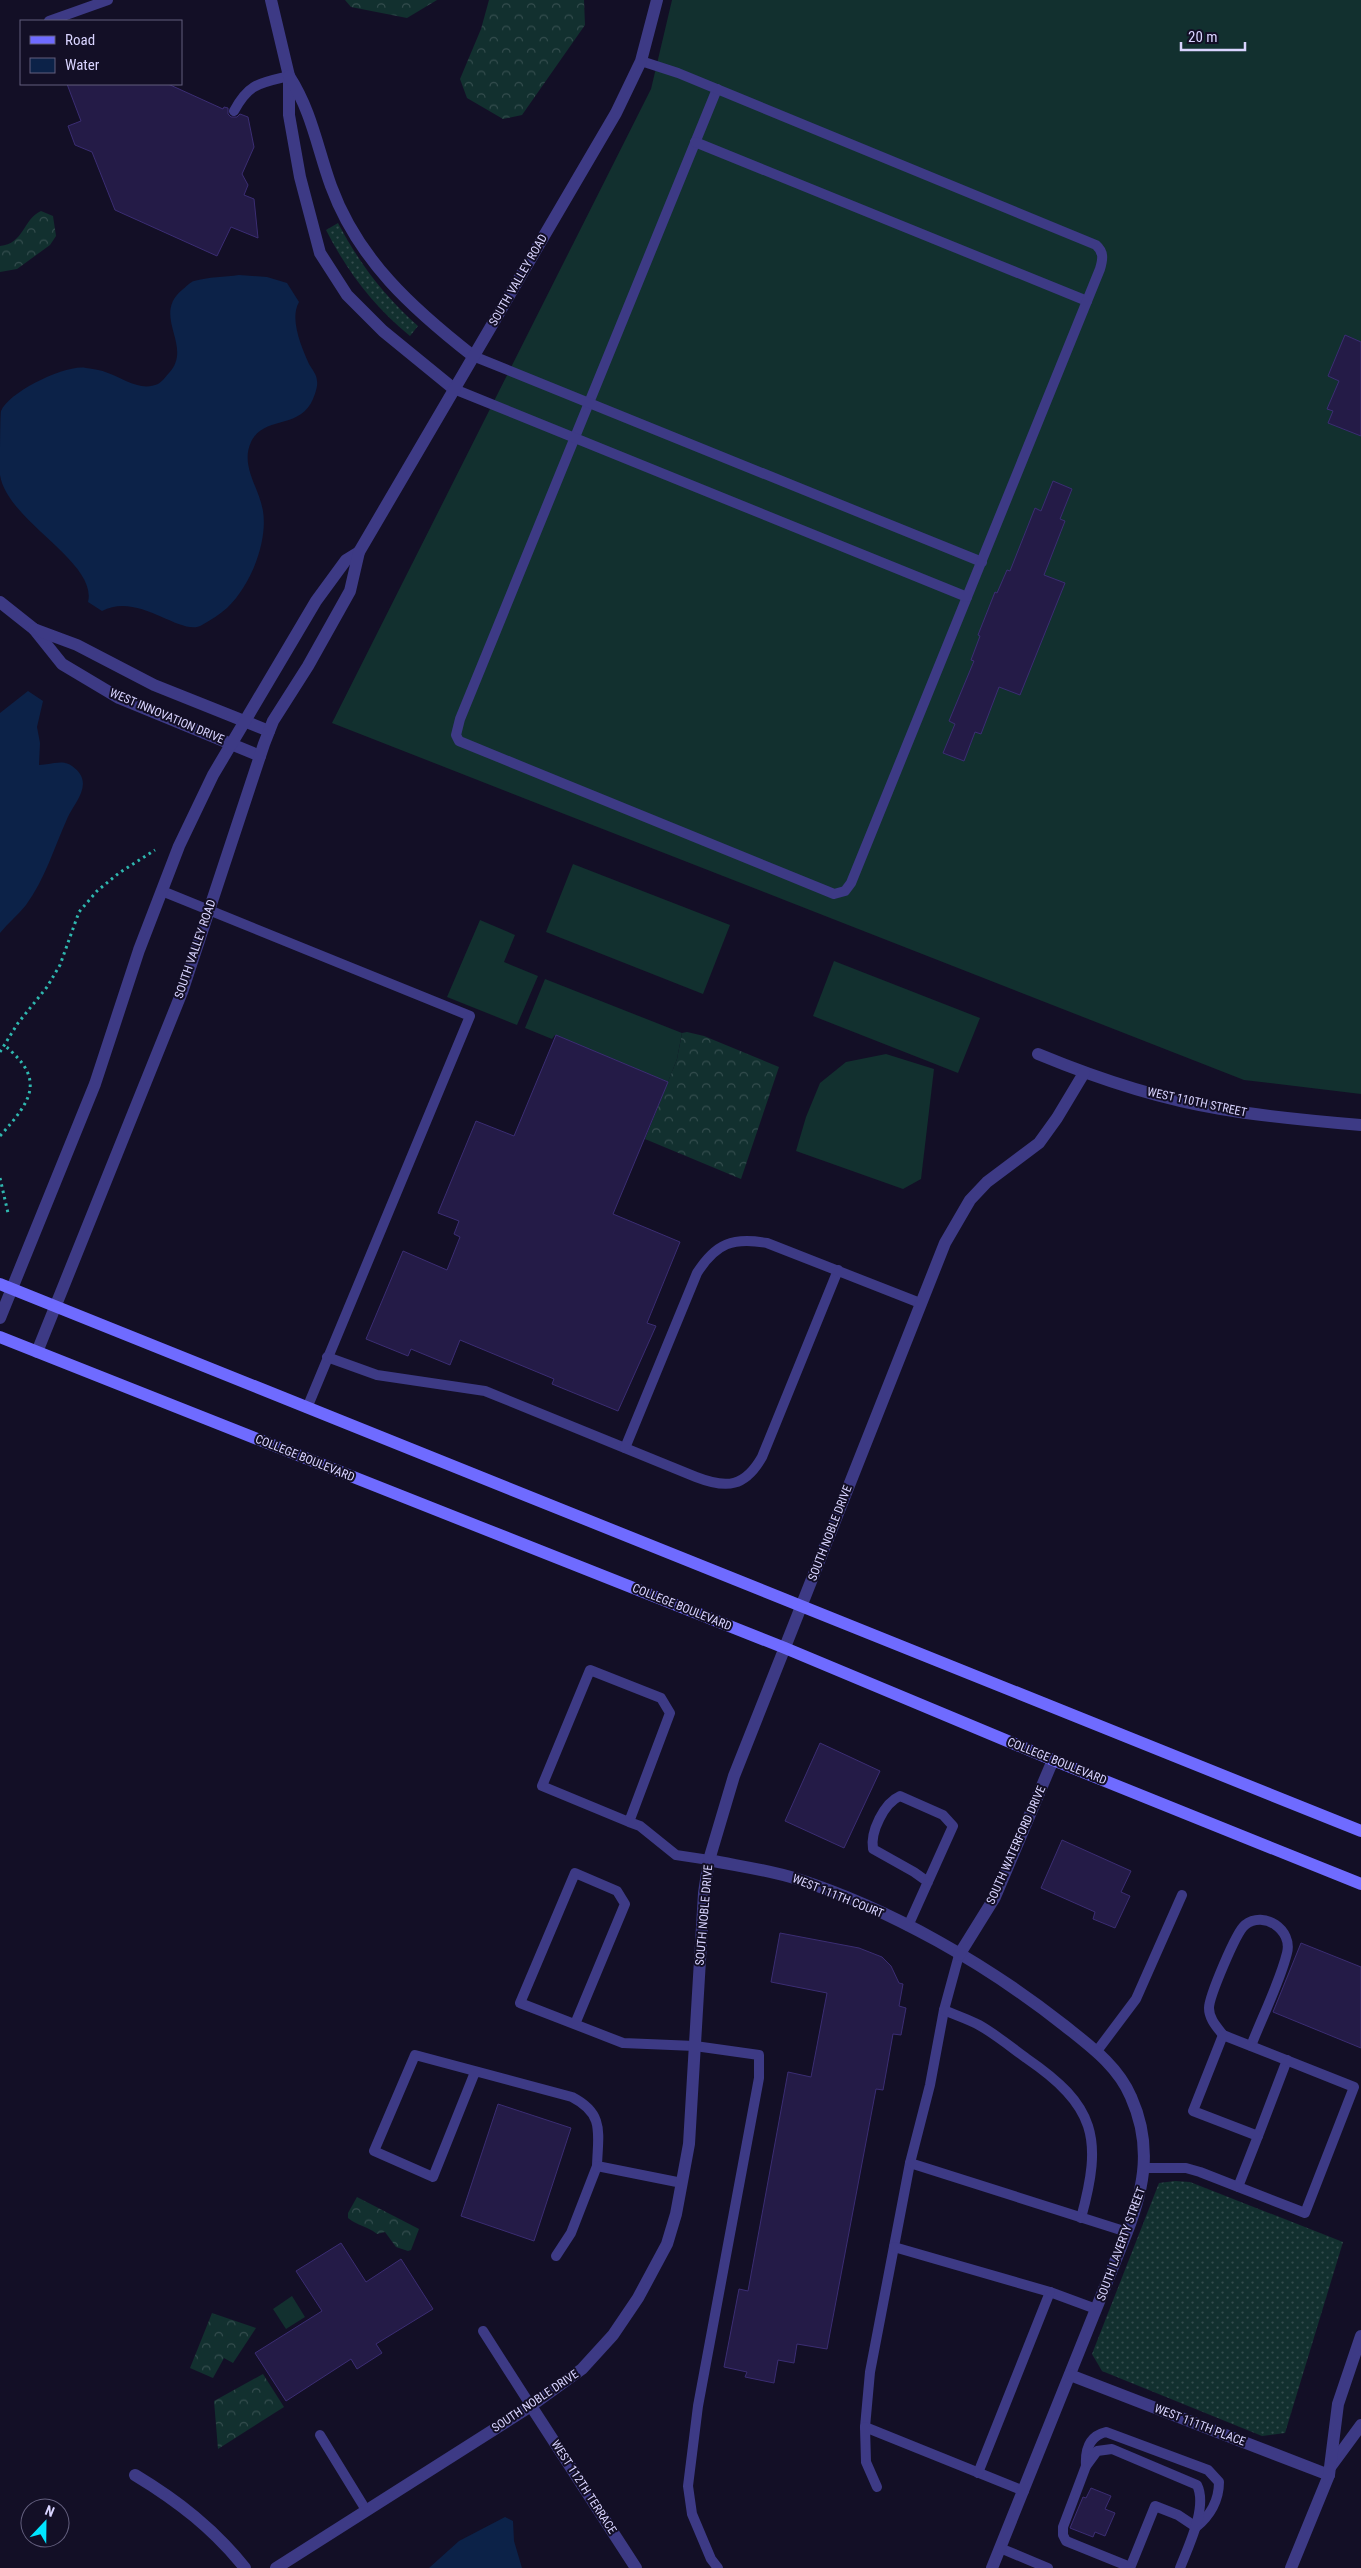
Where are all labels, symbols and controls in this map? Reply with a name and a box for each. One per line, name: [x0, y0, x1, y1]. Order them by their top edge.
legend: [20, 20, 182, 85]
scale bar: [1181, 20, 1245, 52]
text: 20 m: [1188, 28, 1218, 46]
text: Road: [65, 31, 95, 49]
text: Water: [65, 56, 100, 74]
street label: SOUTH VALLEY ROAD: [486, 232, 550, 328]
street label: WEST INNOVATION DRIVE: [108, 686, 226, 746]
street label: SOUTH VALLEY ROAD: [172, 898, 219, 1000]
street label: WEST 110TH STREET: [1146, 1085, 1248, 1119]
street label: COLLEGE BOULEVARD: [253, 1432, 357, 1484]
street label: SOUTH NOBLE DRIVE: [805, 1483, 855, 1583]
street label: COLLEGE BOULEVARD: [630, 1581, 734, 1633]
street label: COLLEGE BOULEVARD: [1005, 1735, 1109, 1787]
street label: SOUTH WATERFORD DRIVE: [984, 1784, 1048, 1906]
street label: SOUTH NOBLE DRIVE: [693, 1864, 715, 1966]
street label: WEST 111TH COURT: [790, 1871, 886, 1921]
street label: SOUTH LAVERTY STREET: [1094, 2185, 1148, 2303]
street label: SOUTH NOBLE DRIVE: [489, 2367, 581, 2435]
street label: WEST 111TH PLACE: [1152, 2401, 1248, 2449]
street label: WEST 112TH TERRACE: [549, 2438, 619, 2536]
north arrow: [20, 2498, 70, 2548]
text: N: [43, 2502, 57, 2520]

